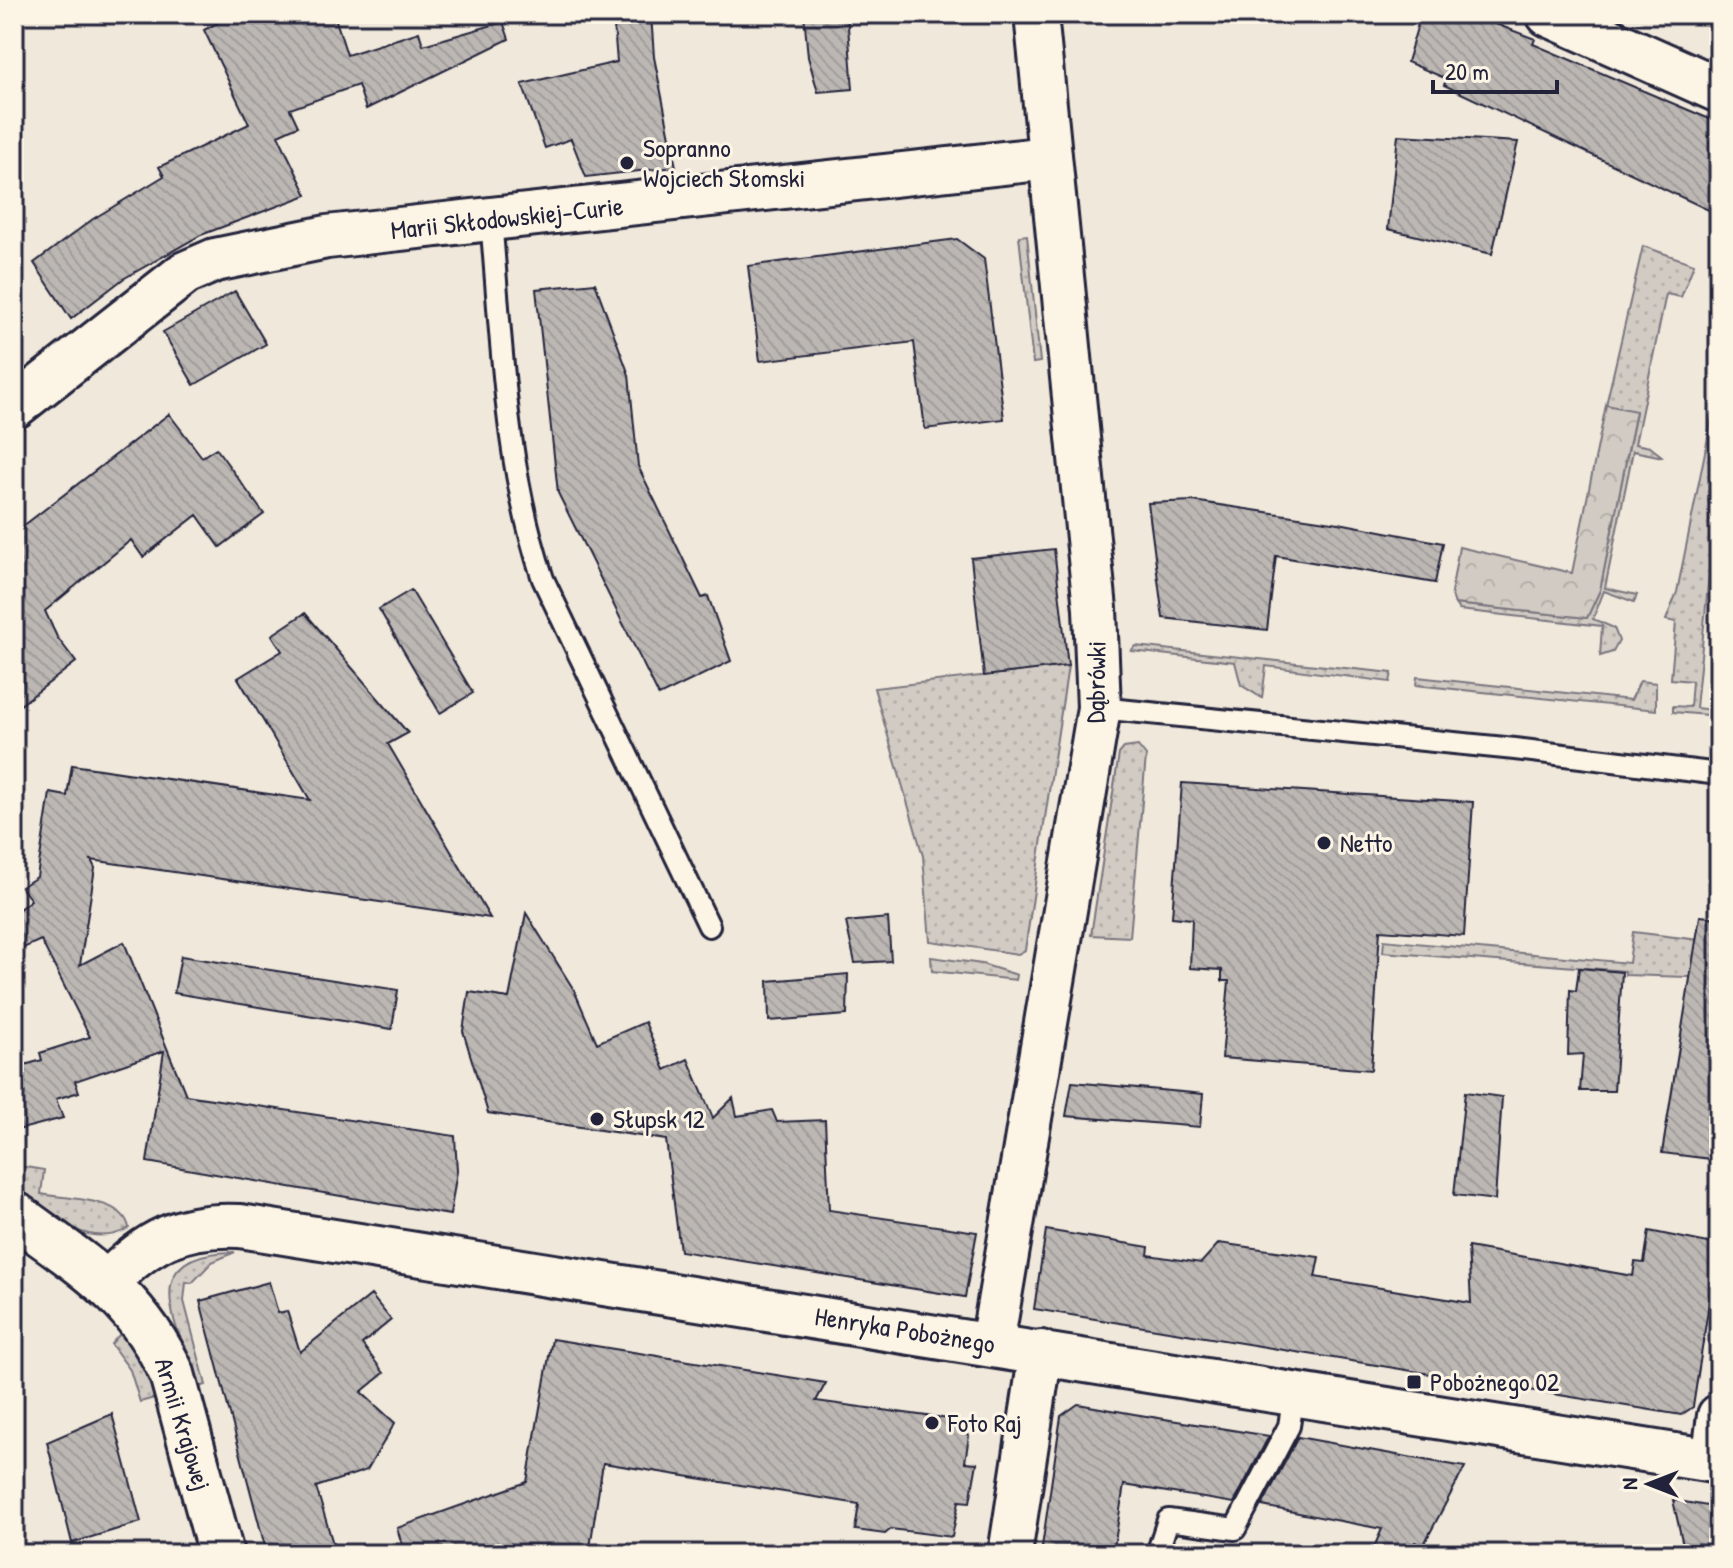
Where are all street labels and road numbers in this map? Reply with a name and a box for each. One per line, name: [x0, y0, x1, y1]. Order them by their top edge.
street label: Marii Skłodowskiej-Curie: [389, 188, 625, 247]
street label: Dąbrówki: [1077, 640, 1114, 723]
street label: Henryka Pobożnego: [813, 1298, 998, 1361]
street label: Armii Krajowej: [147, 1353, 220, 1494]

